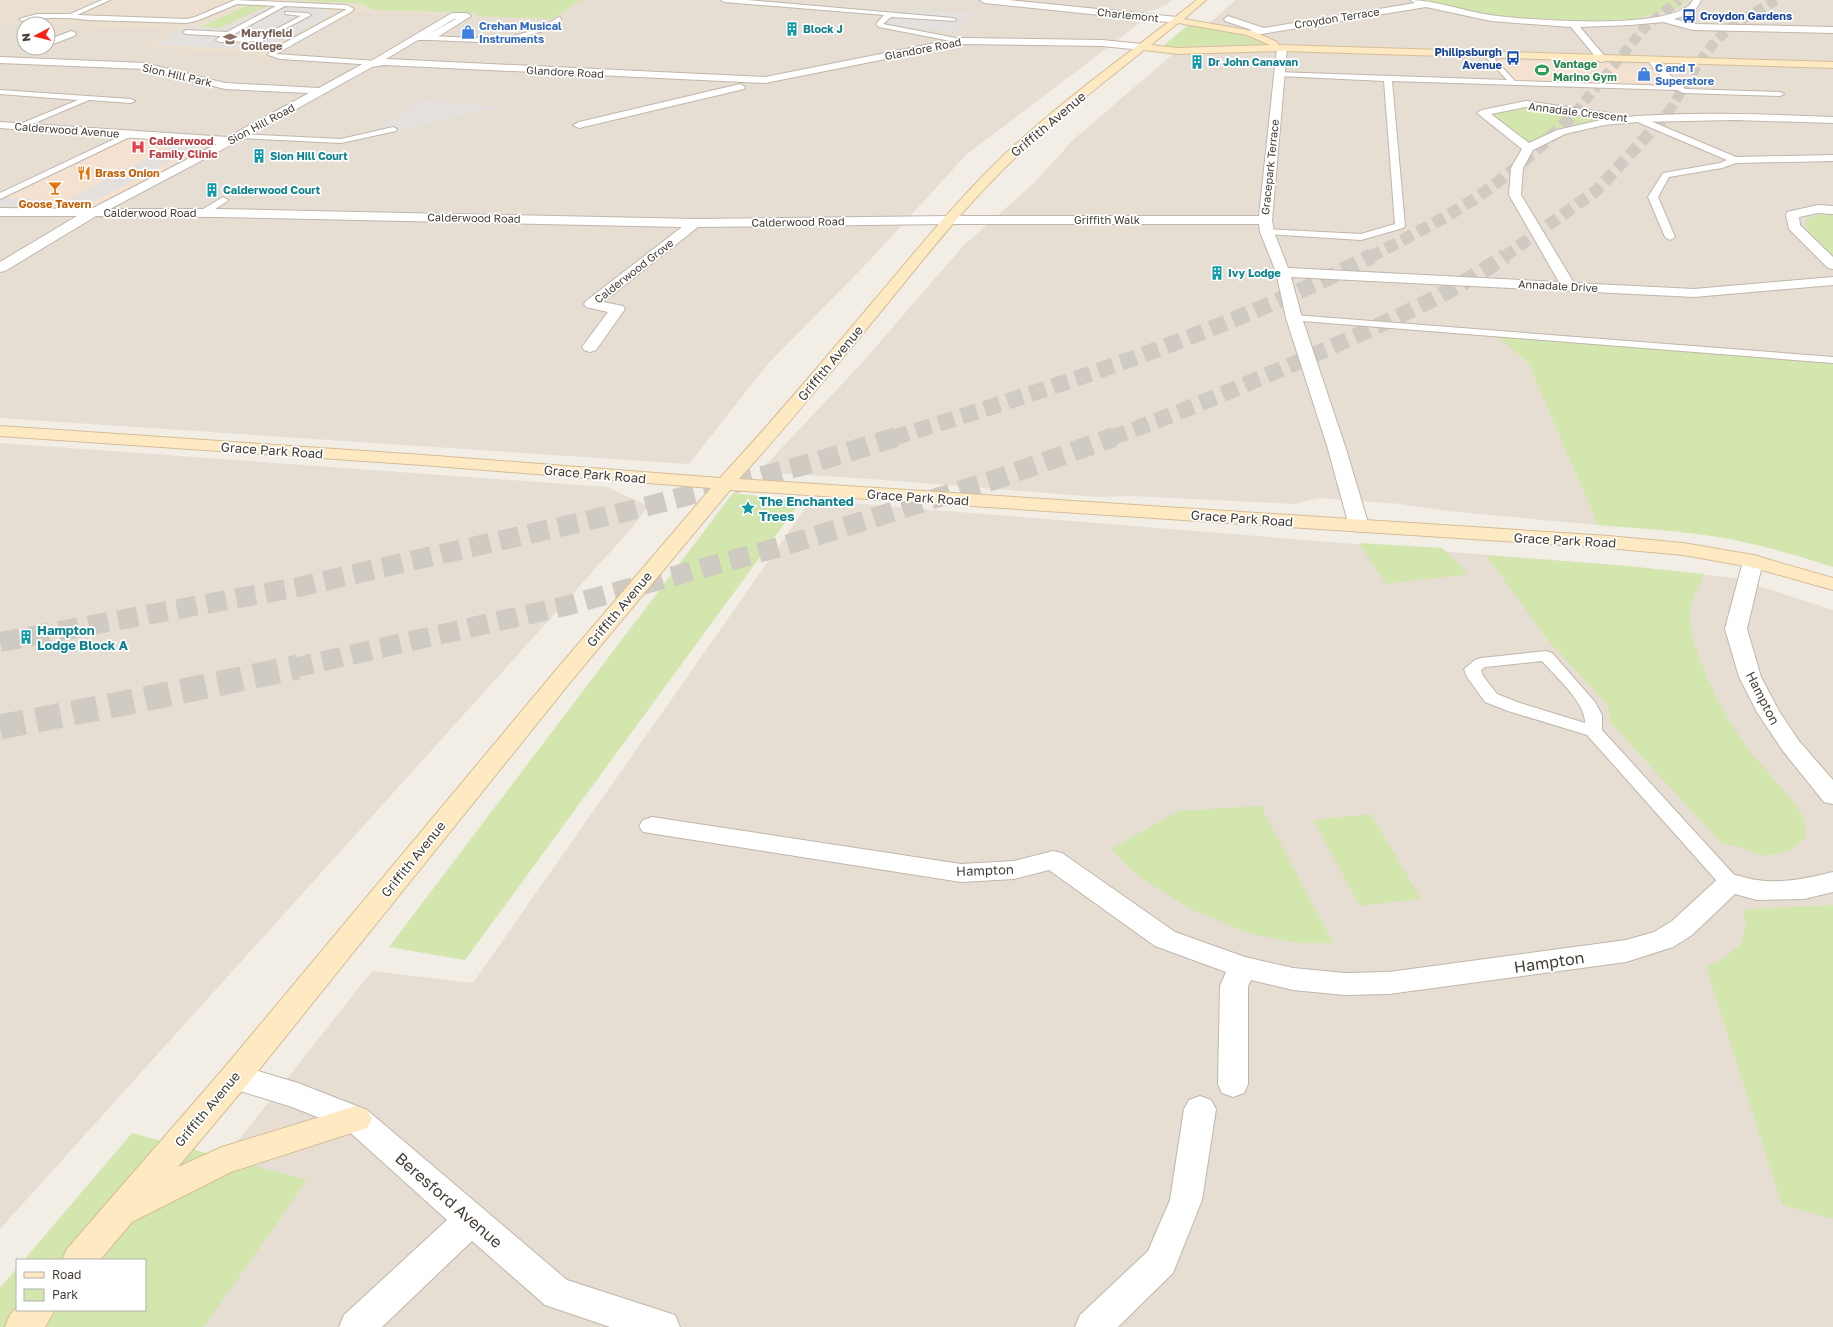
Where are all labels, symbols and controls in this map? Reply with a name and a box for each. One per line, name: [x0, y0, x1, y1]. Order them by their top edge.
street label: Croydon Terrace: [1293, 4, 1380, 31]
street label: Charlemont: [1097, 5, 1160, 24]
bus stop icon: Croydon Gardens: [1681, 8, 1697, 24]
place label: Croydon Gardens: [1700, 9, 1792, 22]
north arrow: [16, 16, 56, 56]
place label: Crehan Musical Instruments: [479, 19, 562, 45]
building icon: Block J: [784, 21, 800, 37]
place label: Block J: [803, 22, 843, 35]
shop icon: Crehan Musical Instruments: [460, 24, 476, 40]
place label: Maryfield College: [241, 26, 293, 52]
school or university icon: Maryfield College: [222, 31, 238, 47]
text: N: [19, 32, 33, 42]
street label: Glandore Road: [883, 35, 962, 62]
place label: Philipsburgh Avenue: [1434, 45, 1502, 71]
bus stop icon: Philipsburgh Avenue: [1505, 50, 1521, 66]
building icon: Dr John Canavan: [1189, 54, 1205, 70]
place label: Dr John Canavan: [1208, 55, 1298, 68]
place label: Vantage Marino Gym: [1553, 57, 1617, 83]
street label: Sion Hill Park: [141, 60, 213, 89]
place label: C and T Superstore: [1655, 61, 1715, 87]
sports icon: Vantage Marino Gym: [1534, 62, 1550, 78]
street label: Glandore Road: [526, 63, 604, 80]
shop icon: C and T Superstore: [1636, 66, 1652, 82]
street label: Griffith Avenue: [1007, 88, 1089, 160]
street label: Annadale Crescent: [1528, 99, 1628, 124]
street label: Sion Hill Road: [225, 100, 297, 147]
street label: Calderwood Avenue: [14, 119, 120, 140]
street label: Gracepark Terrace: [1258, 119, 1281, 215]
place label: Calderwood Family Clinic: [149, 134, 218, 160]
hospital icon: Calderwood Family Clinic: [130, 139, 146, 155]
building icon: Sion Hill Court: [251, 148, 267, 164]
place label: Sion Hill Court: [270, 149, 348, 162]
restaurant icon: Brass Onion: [76, 165, 92, 181]
place label: Brass Onion: [95, 166, 160, 179]
bar icon: Goose Tavern: [47, 180, 63, 196]
building icon: Calderwood Court: [204, 182, 220, 198]
place label: Calderwood Court: [223, 183, 321, 196]
place label: Goose Tavern: [19, 197, 92, 210]
street label: Calderwood Road: [103, 206, 197, 219]
street label: Calderwood Road: [427, 210, 521, 225]
street label: Griffith Walk: [1074, 213, 1140, 226]
street label: Calderwood Road: [751, 214, 845, 229]
street label: Calderwood Grove: [592, 236, 676, 306]
building icon: Ivy Lodge: [1209, 265, 1225, 281]
place label: Ivy Lodge: [1228, 266, 1281, 279]
street label: Annadale Drive: [1518, 277, 1598, 294]
street label: Griffith Avenue: [794, 322, 866, 404]
street label: Grace Park Road: [220, 438, 324, 462]
street label: Grace Park Road: [543, 462, 647, 486]
street label: Grace Park Road: [866, 485, 970, 509]
place label: The Enchanted Trees: [759, 493, 854, 524]
place icon: The Enchanted Trees: [740, 500, 756, 516]
street label: Grace Park Road: [1190, 506, 1294, 530]
street label: Grace Park Road: [1513, 529, 1617, 551]
street label: Griffith Avenue: [583, 568, 655, 650]
place label: Hampton Lodge Block A: [37, 622, 129, 653]
building icon: Hampton Lodge Block A: [18, 629, 34, 645]
street label: Hampton: [1743, 669, 1783, 727]
street label: Griffith Avenue: [377, 818, 449, 900]
street label: Hampton: [956, 861, 1014, 879]
street label: Hampton: [1512, 947, 1586, 977]
street label: Griffith Avenue: [171, 1068, 243, 1150]
street label: Beresford Avenue: [391, 1148, 507, 1252]
legend: [16, 1259, 146, 1311]
text: Road: [52, 1267, 81, 1282]
text: Park: [52, 1287, 78, 1302]

